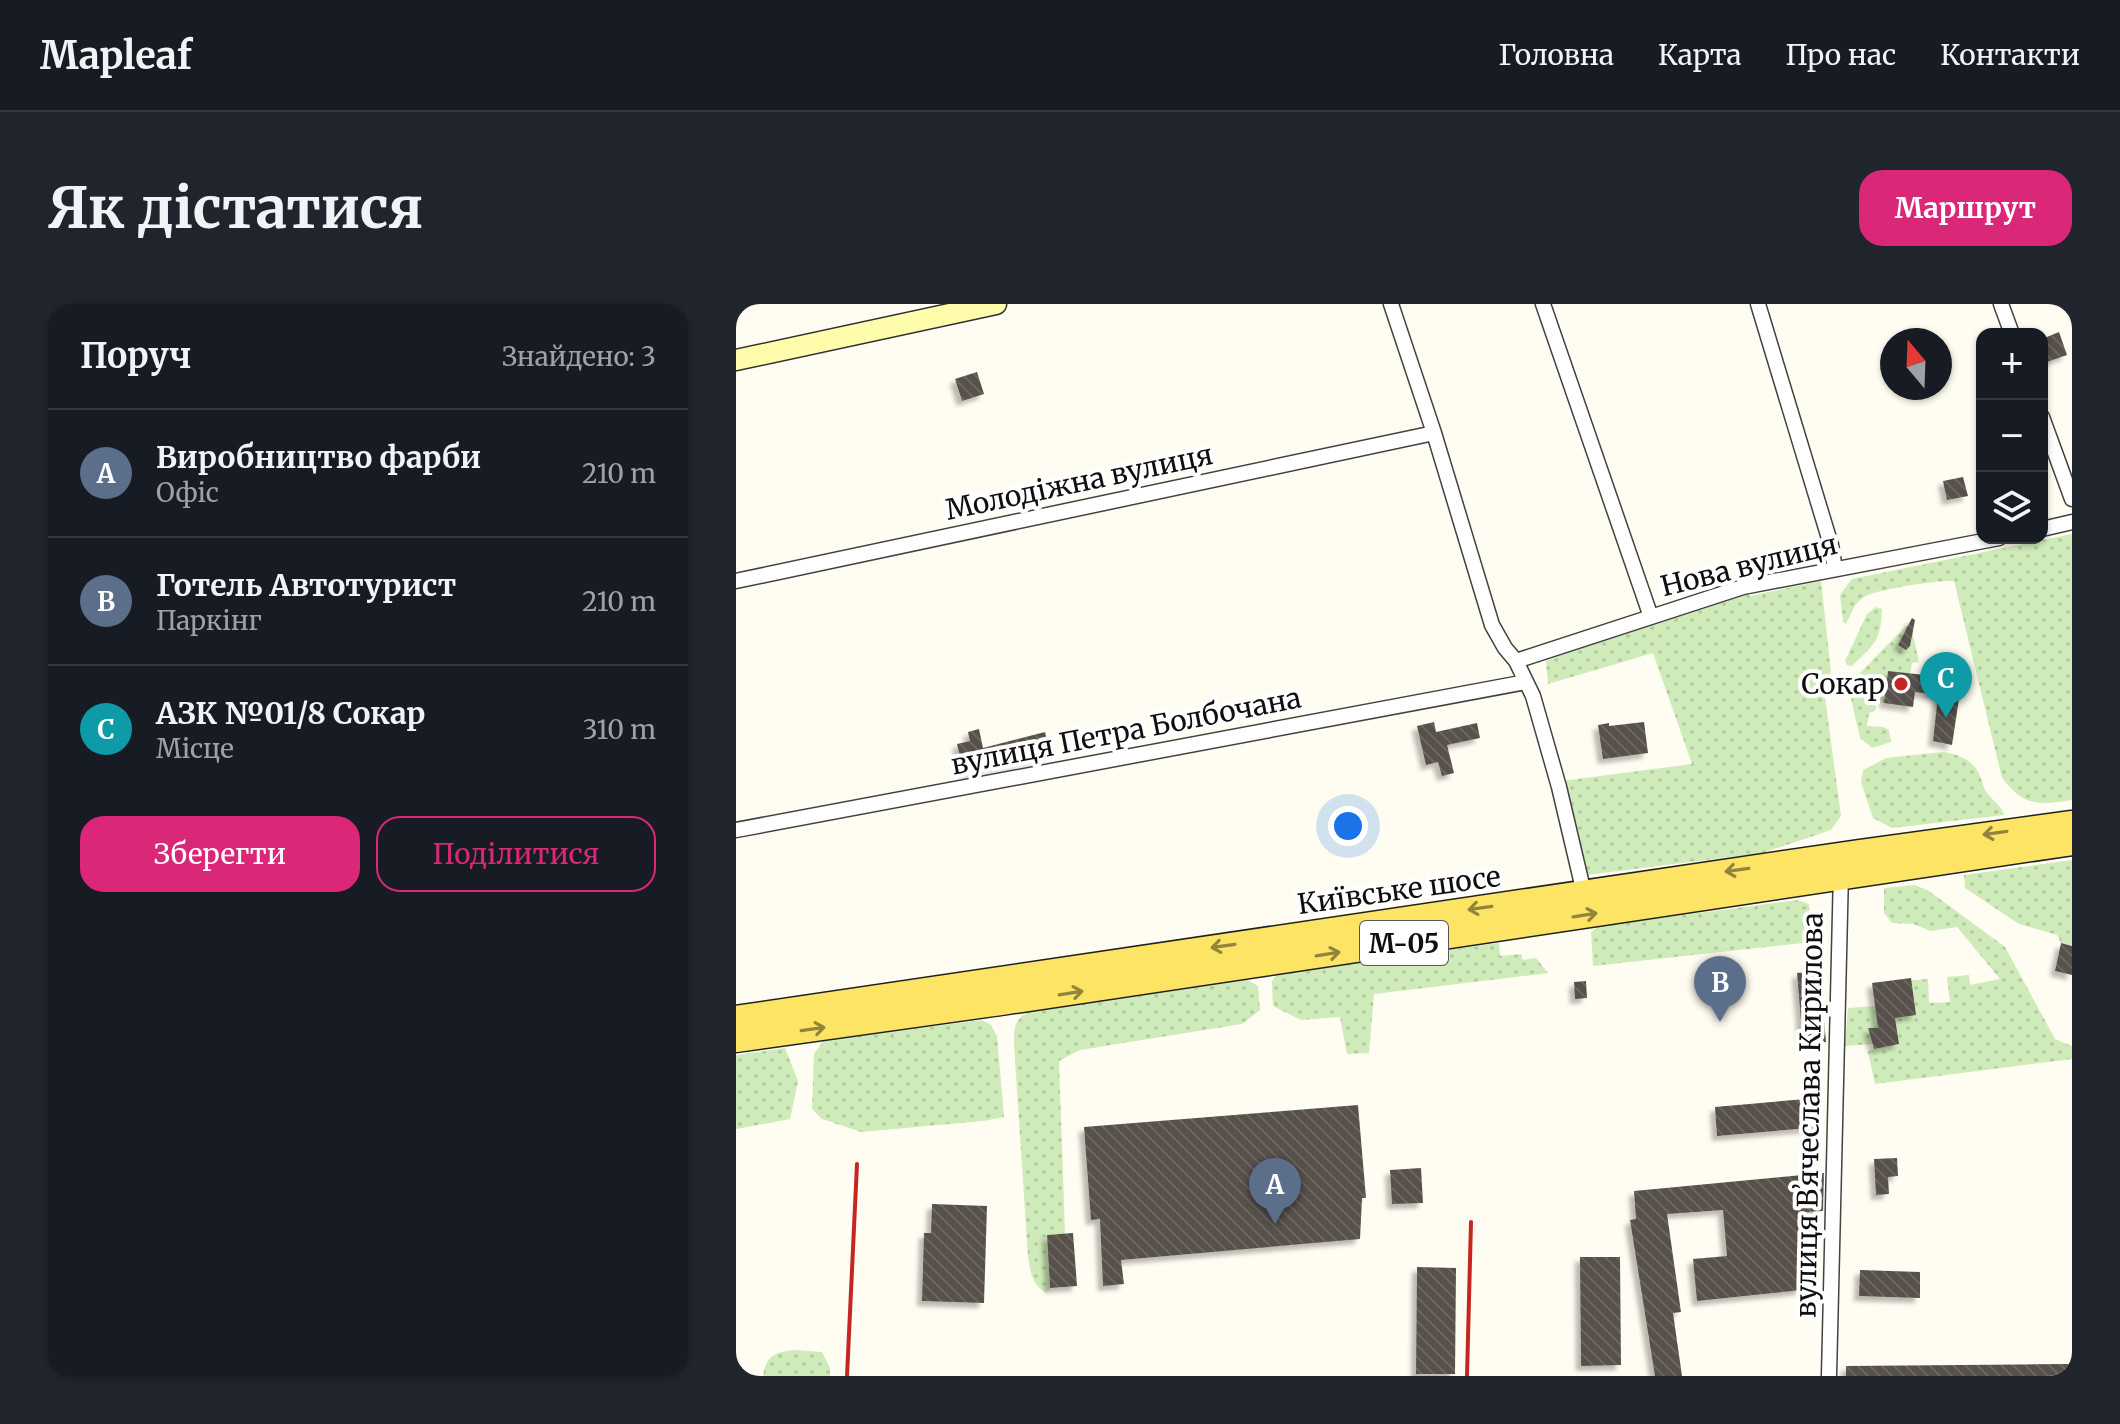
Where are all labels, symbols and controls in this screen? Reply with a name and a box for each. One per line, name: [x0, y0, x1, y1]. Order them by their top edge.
text: Mapleaf: [40, 32, 192, 79]
text: Головна: [1499, 37, 1614, 73]
text: Карта: [1658, 37, 1741, 73]
text: Про нас: [1785, 37, 1896, 73]
text: Контакти: [1940, 37, 2080, 73]
button: Маршрут: [1859, 170, 2072, 246]
text: Як дістатися: [48, 173, 423, 243]
north arrow: [1880, 328, 1952, 400]
map controls: [1976, 328, 2048, 544]
button: +: [1976, 328, 2048, 400]
text: Поруч: [80, 335, 191, 377]
text: Знайдено: 3: [502, 340, 656, 373]
button: −: [1976, 400, 2048, 472]
street label: Молодіжна вулиця: [942, 436, 1216, 528]
text: Виробництво фарби: [156, 438, 481, 476]
text: A: [97, 457, 115, 490]
text: 210 m: [582, 457, 656, 490]
button: layers: [1976, 472, 2048, 544]
text: Офіс: [156, 476, 219, 509]
street label: Нова вулиця: [1657, 526, 1841, 604]
text: Готель Автотурист: [156, 566, 456, 604]
text: B: [97, 585, 115, 618]
text: 210 m: [582, 585, 656, 618]
text: Паркінг: [156, 604, 262, 637]
pin: C: [1920, 652, 1972, 718]
place label: Сокар: [1801, 666, 1885, 702]
marker: Сокар: [1892, 675, 1910, 693]
street label: вулиця Петра Болбочана: [948, 679, 1304, 783]
text: АЗК №01/8 Сокар: [156, 694, 425, 732]
text: C: [97, 713, 115, 746]
text: 310 m: [583, 713, 656, 746]
text: Місце: [156, 732, 234, 765]
your location: [1328, 806, 1368, 846]
button: Зберегти: [80, 816, 360, 892]
button: Поділитися: [376, 816, 656, 892]
one-way arrow: [1983, 826, 2008, 841]
street label: Київське шосе: [1295, 858, 1503, 922]
one-way arrow: [1725, 863, 1750, 878]
one-way arrow: [1468, 901, 1493, 916]
one-way arrow: [1572, 907, 1597, 922]
street label: вулиця Вʼячеслава Кирилова: [1787, 912, 1831, 1318]
road number: М-05: [1360, 921, 1448, 965]
one-way arrow: [1211, 939, 1236, 954]
one-way arrow: [1315, 946, 1340, 961]
pin: B: [1694, 956, 1746, 1022]
one-way arrow: [1058, 985, 1083, 1000]
one-way arrow: [800, 1021, 825, 1036]
pin: A: [1249, 1158, 1301, 1224]

